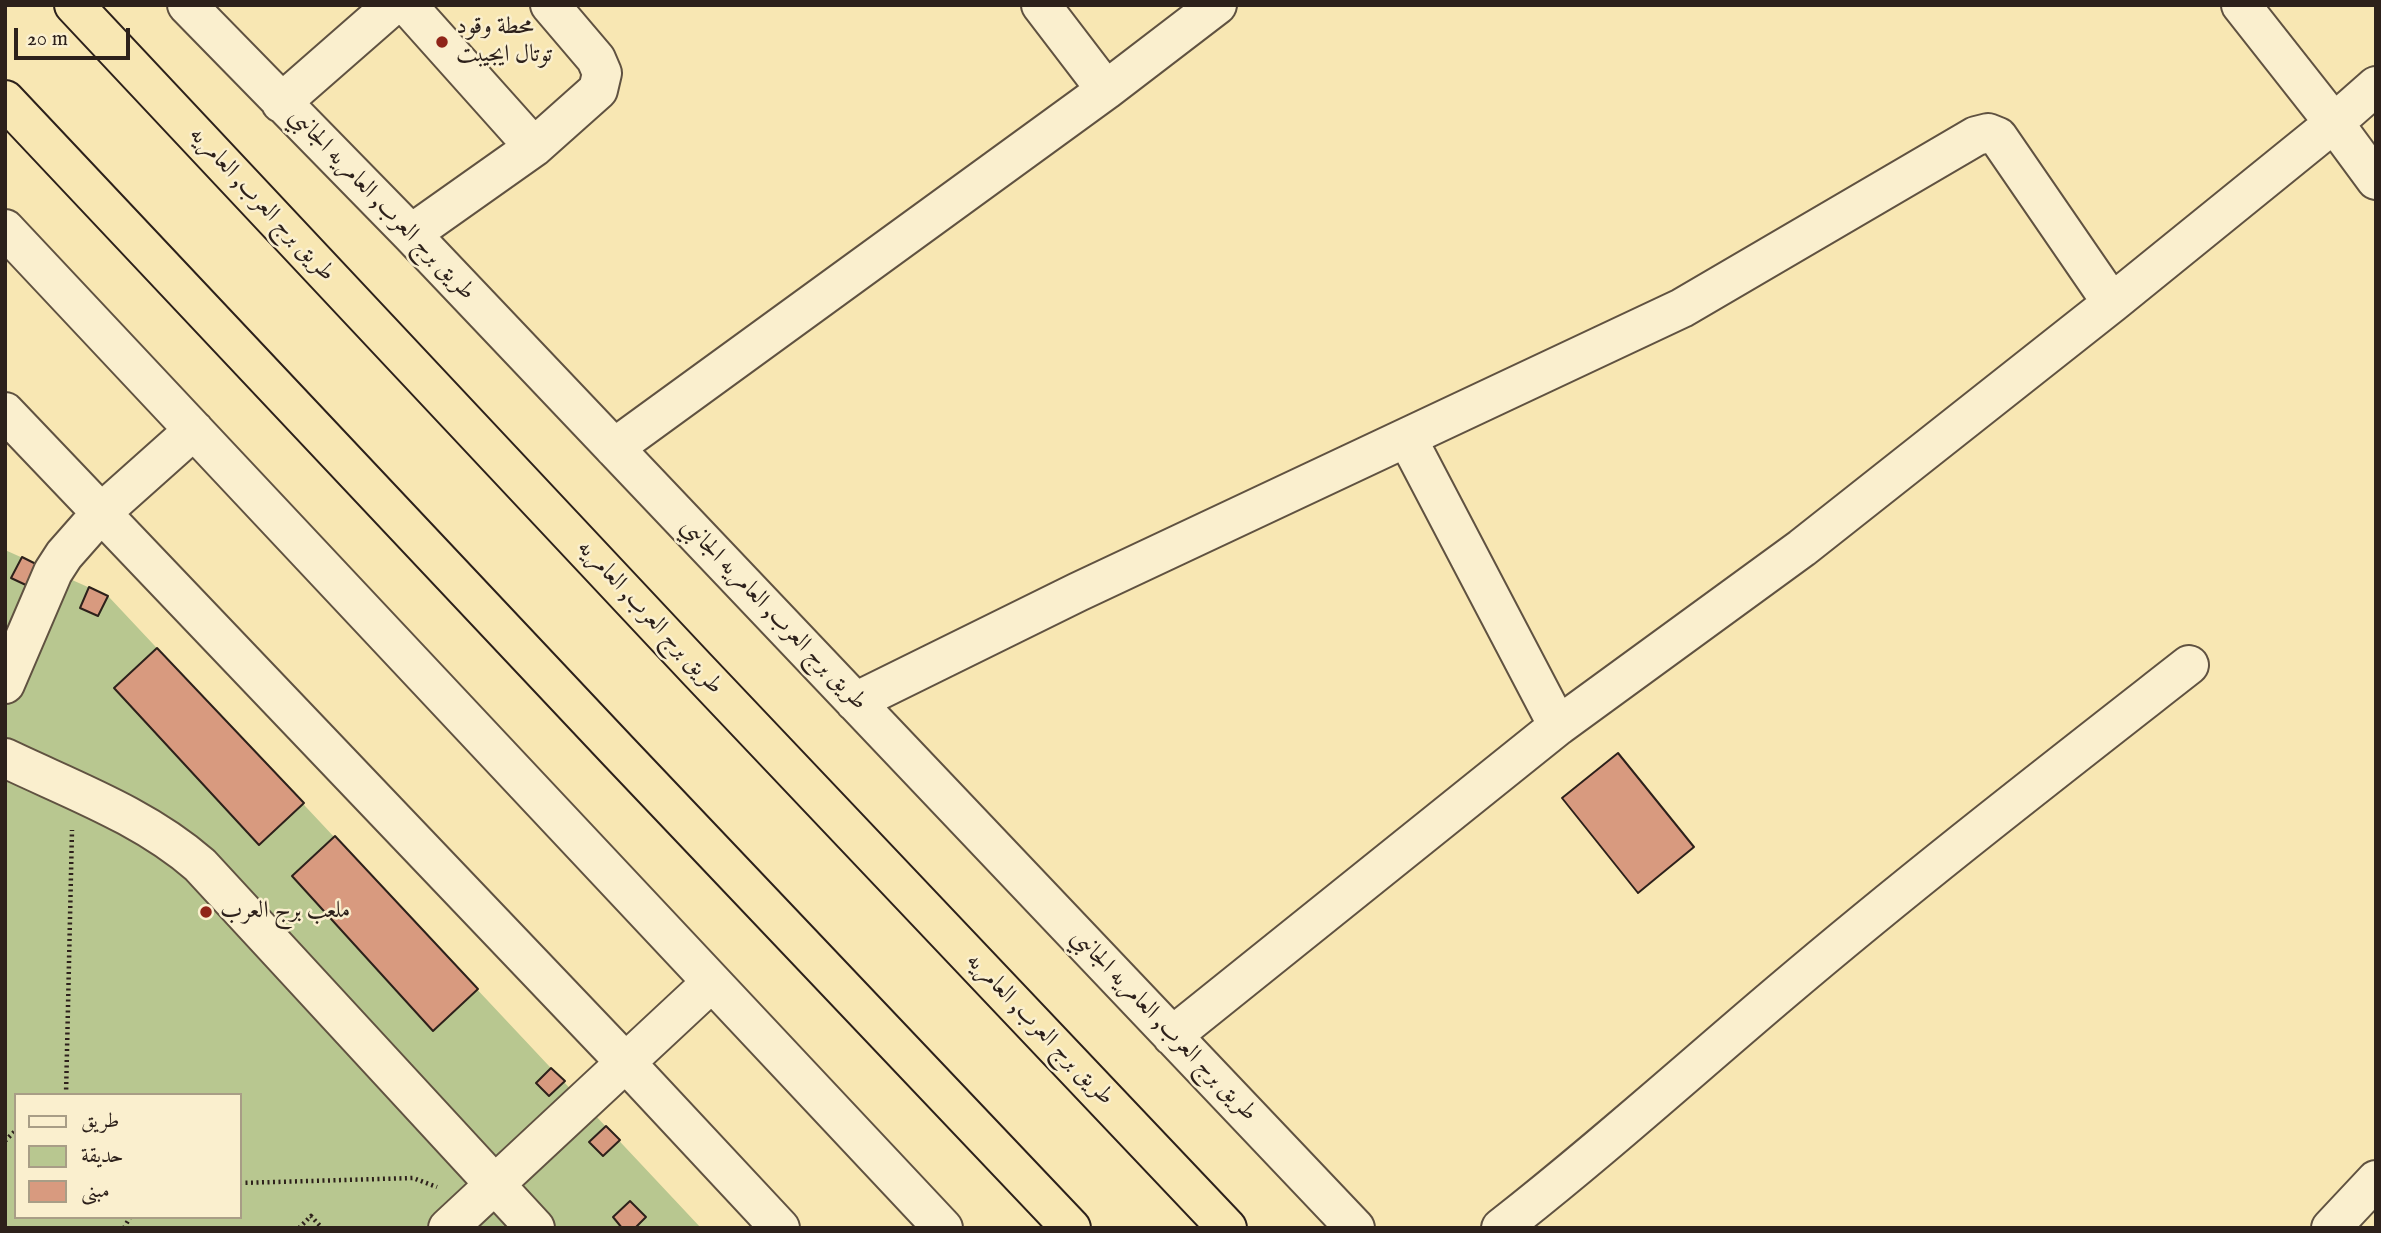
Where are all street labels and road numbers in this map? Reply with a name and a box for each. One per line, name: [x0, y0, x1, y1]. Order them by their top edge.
street label: طريق برج العرب, العامريه الجانبي: [282, 103, 480, 307]
street label: طريق برج العرب, العامريه: [182, 122, 340, 288]
street label: طريق برج العرب, العامريه الجانبي: [674, 513, 872, 717]
street label: طريق برج العرب, العامريه: [570, 535, 728, 701]
street label: طريق برج العرب, العامريه الجانبي: [1064, 924, 1262, 1128]
street label: طريق برج العرب, العامريه: [959, 948, 1119, 1112]

